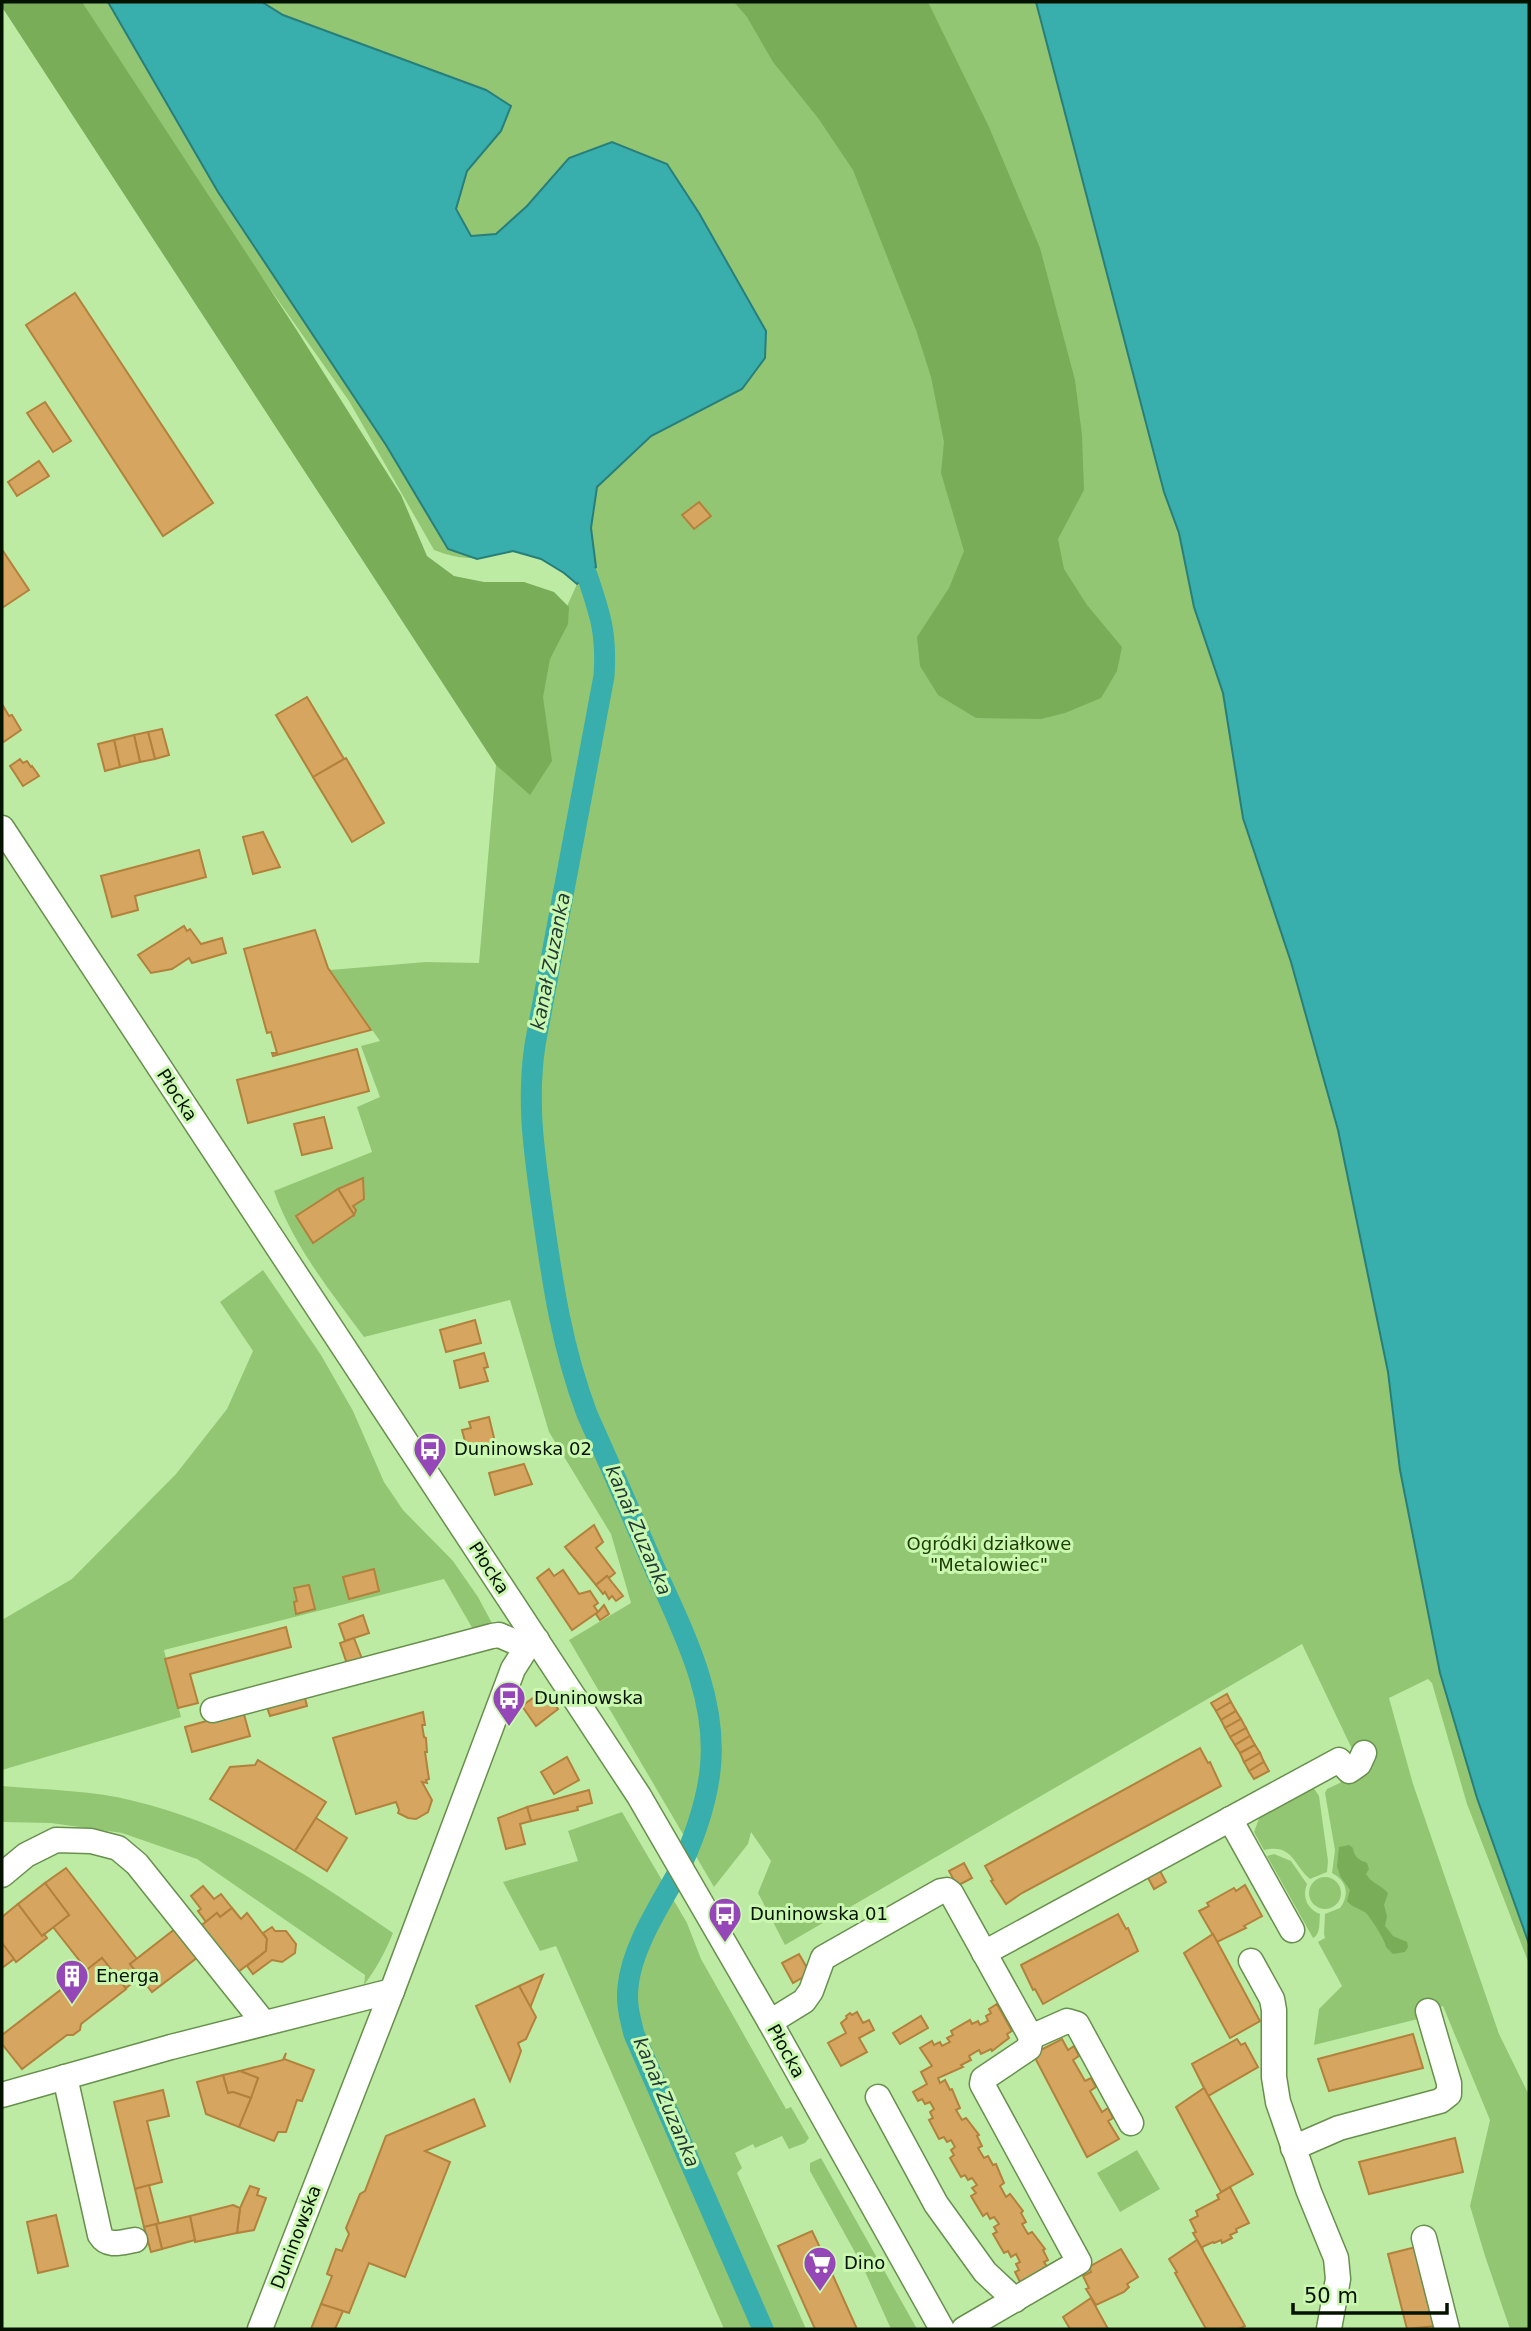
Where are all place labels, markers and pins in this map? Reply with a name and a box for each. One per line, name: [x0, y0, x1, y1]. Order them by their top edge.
bus stop icon: Duninowska 02: [411, 1430, 449, 1479]
place label: Duninowska 02: [454, 1438, 592, 1459]
bus stop icon: Duninowska: [490, 1679, 528, 1728]
place label: Duninowska: [534, 1687, 643, 1708]
bus stop icon: Duninowska 01: [706, 1895, 744, 1944]
place label: Duninowska 01: [750, 1903, 888, 1924]
building icon: Energa: [53, 1957, 91, 2006]
place label: Energa: [96, 1965, 159, 1986]
supermarket icon: Dino: [801, 2244, 839, 2293]
place label: Dino: [844, 2252, 885, 2273]

